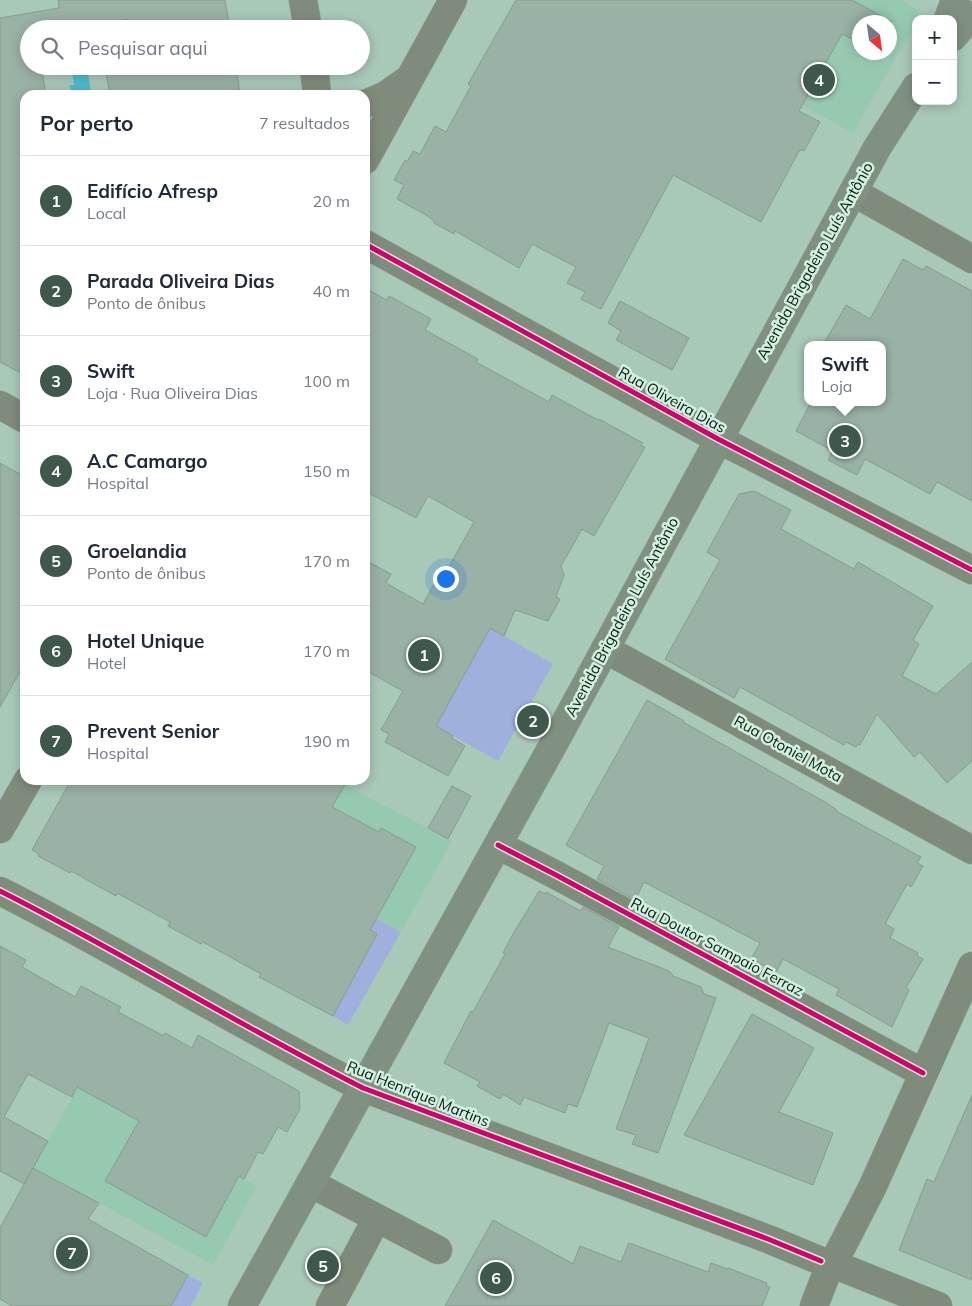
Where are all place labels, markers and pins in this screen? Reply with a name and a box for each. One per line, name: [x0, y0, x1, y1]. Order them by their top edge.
pin: 4: [803, 61, 835, 99]
pin: 3: [829, 422, 861, 460]
pin: 1: [408, 636, 440, 674]
pin: 2: [517, 702, 549, 740]
pin: 7: [56, 1234, 88, 1272]
pin: 5: [307, 1247, 339, 1285]
pin: 6: [480, 1259, 512, 1297]

